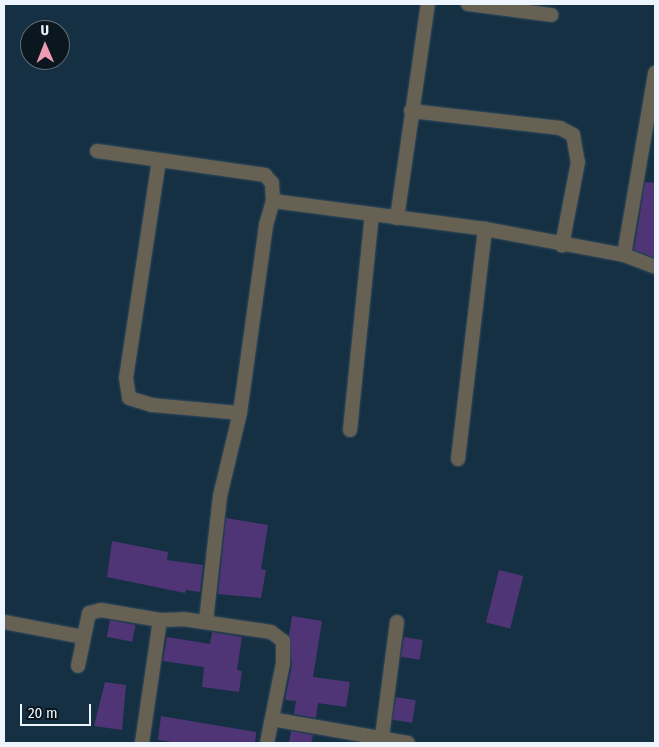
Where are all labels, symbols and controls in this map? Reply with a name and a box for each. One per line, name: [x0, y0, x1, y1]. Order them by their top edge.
north arrow: [20, 20, 70, 70]
text: U: [40, 22, 49, 39]
scale bar: [22, 694, 94, 726]
text: 20 m: [28, 704, 58, 722]

